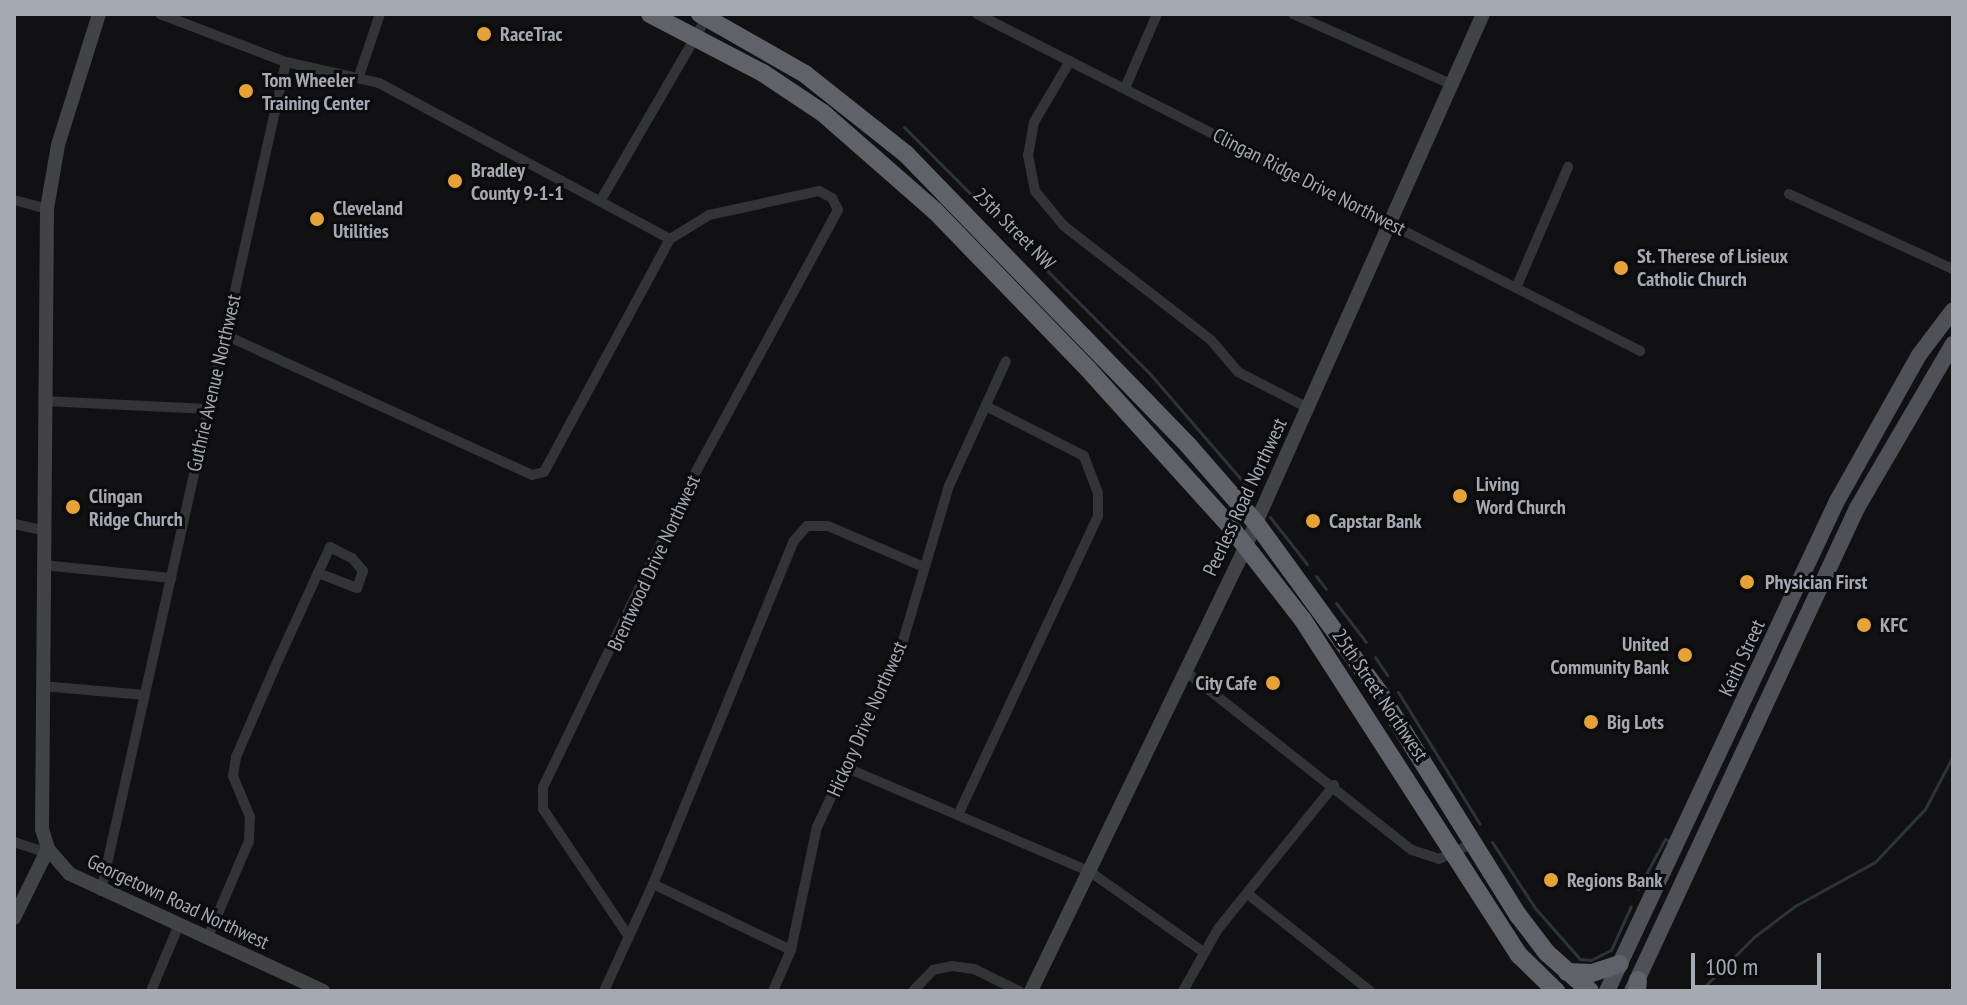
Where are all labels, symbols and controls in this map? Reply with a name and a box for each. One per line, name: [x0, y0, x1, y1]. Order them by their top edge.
place label: RaceTrac: [500, 22, 562, 46]
marker: RaceTrac: [475, 25, 493, 43]
place label: Tom Wheeler Training Center: [262, 68, 370, 115]
marker: Tom Wheeler Training Center: [237, 82, 255, 100]
street label: Clingan Ridge Drive Northwest: [1209, 123, 1409, 241]
place label: Bradley County 9-1-1: [471, 158, 564, 205]
marker: Bradley County 9-1-1: [446, 172, 464, 190]
street label: 25th Street NW: [968, 183, 1060, 275]
place label: Cleveland Utilities: [333, 196, 403, 243]
marker: Cleveland Utilities: [308, 210, 326, 228]
place label: St. Therese of Lisieux Catholic Church: [1637, 244, 1790, 291]
marker: St. Therese of Lisieux Catholic Church: [1612, 259, 1630, 277]
street label: Guthrie Avenue Northwest: [182, 292, 246, 474]
street label: Peerless Road Northwest: [1198, 414, 1292, 580]
street label: Brentwood Drive Northwest: [603, 471, 705, 655]
place label: Living Word Church: [1476, 472, 1566, 519]
place label: Clingan Ridge Church: [89, 484, 183, 531]
marker: Living Word Church: [1451, 487, 1469, 505]
marker: Clingan Ridge Church: [64, 498, 82, 516]
place label: Capstar Bank: [1329, 509, 1421, 533]
marker: Capstar Bank: [1304, 512, 1322, 530]
place label: Physician First: [1765, 570, 1867, 594]
marker: Physician First: [1736, 571, 1758, 593]
place label: KFC: [1880, 613, 1908, 637]
street label: Keith Street: [1714, 616, 1770, 700]
marker: KFC: [1855, 616, 1873, 634]
street label: 25th Street Northwest: [1327, 624, 1433, 766]
place label: United Community Bank: [1550, 632, 1669, 679]
street label: Hickory Drive Northwest: [822, 637, 912, 801]
marker: United Community Bank: [1676, 646, 1694, 664]
place label: City Cafe: [1195, 671, 1257, 695]
marker: City Cafe: [1264, 674, 1282, 692]
place label: Big Lots: [1607, 710, 1664, 734]
marker: Big Lots: [1582, 713, 1600, 731]
street label: Georgetown Road Northwest: [83, 849, 273, 955]
place label: Regions Bank: [1567, 868, 1662, 892]
marker: Regions Bank: [1542, 871, 1560, 889]
scale bar: [1695, 937, 1825, 987]
text: 100 m: [1705, 951, 1758, 982]

